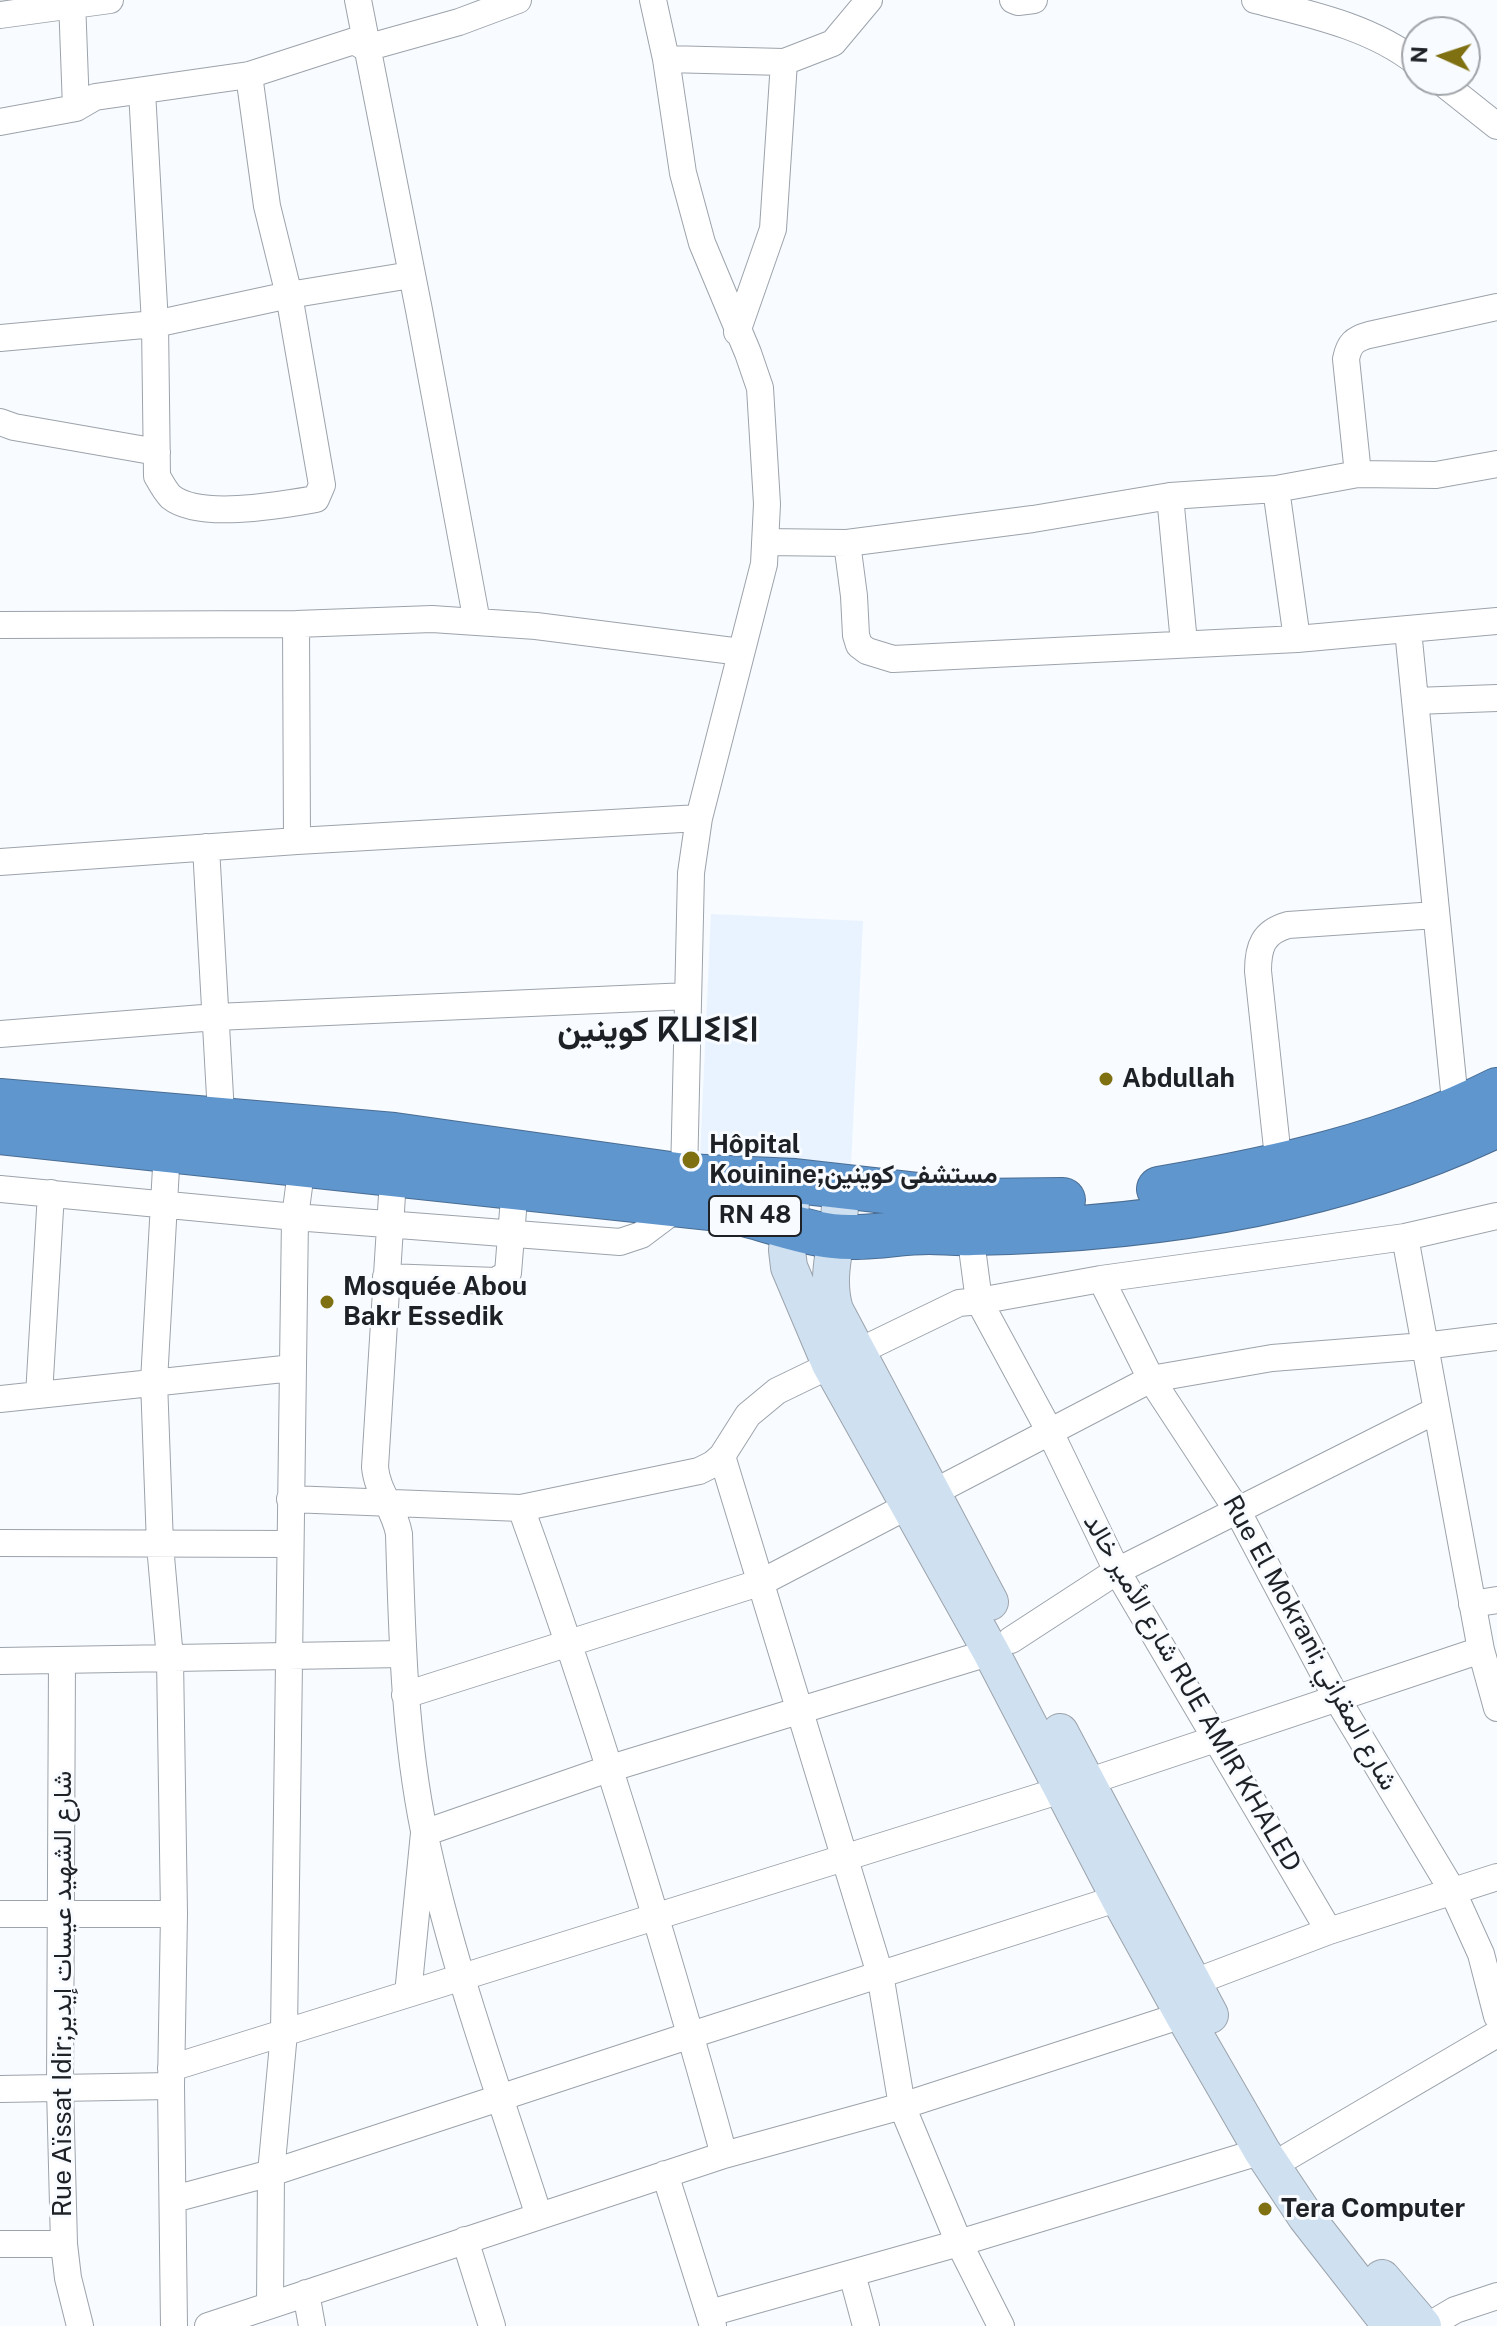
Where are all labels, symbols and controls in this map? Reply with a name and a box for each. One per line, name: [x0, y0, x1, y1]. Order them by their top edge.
north arrow: [1401, 16, 1481, 96]
text: N: [1406, 46, 1432, 64]
district label: كوينين ⴽⵡⵉⵏⵉⵏ: [557, 1011, 759, 1051]
place label: Abdullah: [1122, 1063, 1235, 1095]
marker: Abdullah: [1097, 1070, 1115, 1088]
place label: Hôpital Kouinine;مستشفى كوينين: [709, 1129, 998, 1190]
marker: Hôpital Kouinine;مستشفى كوينين: [680, 1149, 702, 1171]
road number: RN 48: [709, 1196, 801, 1236]
place label: Mosquée Abou Bakr Essedik: [343, 1271, 527, 1332]
marker: Mosquée Abou Bakr Essedik: [318, 1293, 336, 1311]
street label: Rue El Mokrani; شارع المقراني: [1216, 1490, 1404, 1796]
street label: شارع الأمير خالد RUE AMIR KHALED: [1077, 1509, 1307, 1877]
street label: Rue Aïssat Idir;شارع الشهيد عيسات إيدير: [47, 1771, 79, 2217]
place label: Tera Computer: [1281, 2193, 1465, 2225]
marker: Tera Computer: [1256, 2200, 1274, 2218]

